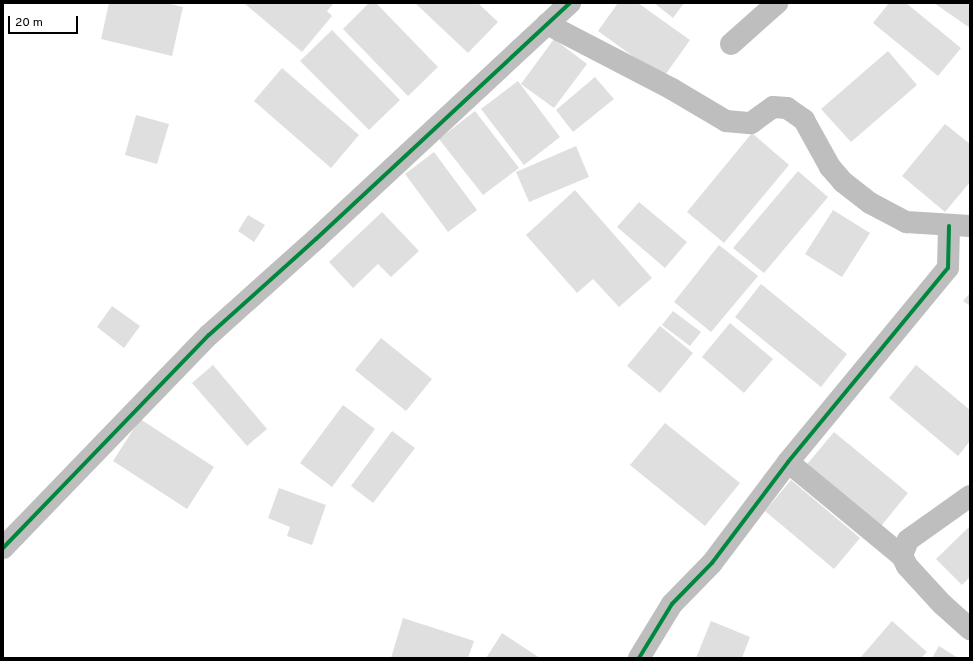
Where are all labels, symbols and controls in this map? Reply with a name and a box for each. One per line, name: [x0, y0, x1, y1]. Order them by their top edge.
scale bar: [10, 8, 80, 34]
text: 20 m: [15, 15, 43, 31]

